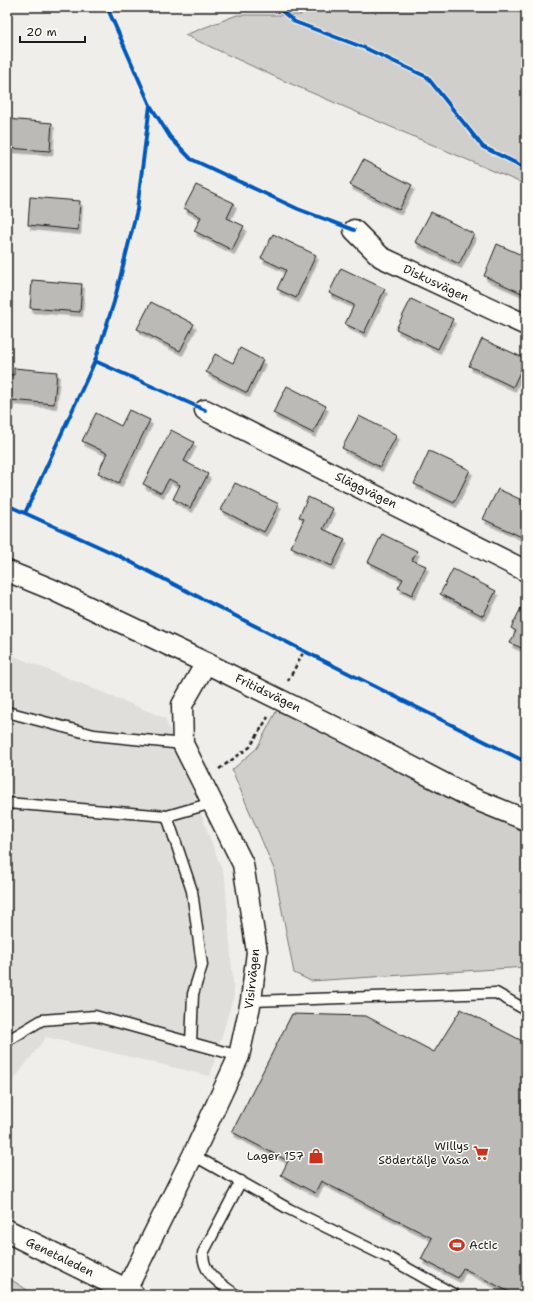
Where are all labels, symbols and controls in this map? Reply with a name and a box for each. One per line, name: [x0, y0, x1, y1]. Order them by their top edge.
scale bar: [20, 18, 85, 44]
text: 20 m: [26, 24, 57, 40]
street label: Diskusvägen: [401, 261, 471, 305]
street label: Släggvägen: [332, 468, 400, 512]
street label: Fritidsvägen: [233, 670, 303, 716]
street label: Visirvägen: [241, 948, 263, 1010]
place label: Willys Södertälje Vasa: [378, 1138, 470, 1168]
supermarket icon: Willys Södertälje Vasa: [472, 1144, 490, 1162]
shop icon: Lager 157: [307, 1147, 325, 1165]
place label: Lager 157: [247, 1148, 304, 1164]
street label: Genetaleden: [23, 1234, 97, 1280]
sports icon: Actic: [448, 1236, 466, 1254]
place label: Actic: [469, 1237, 498, 1253]

